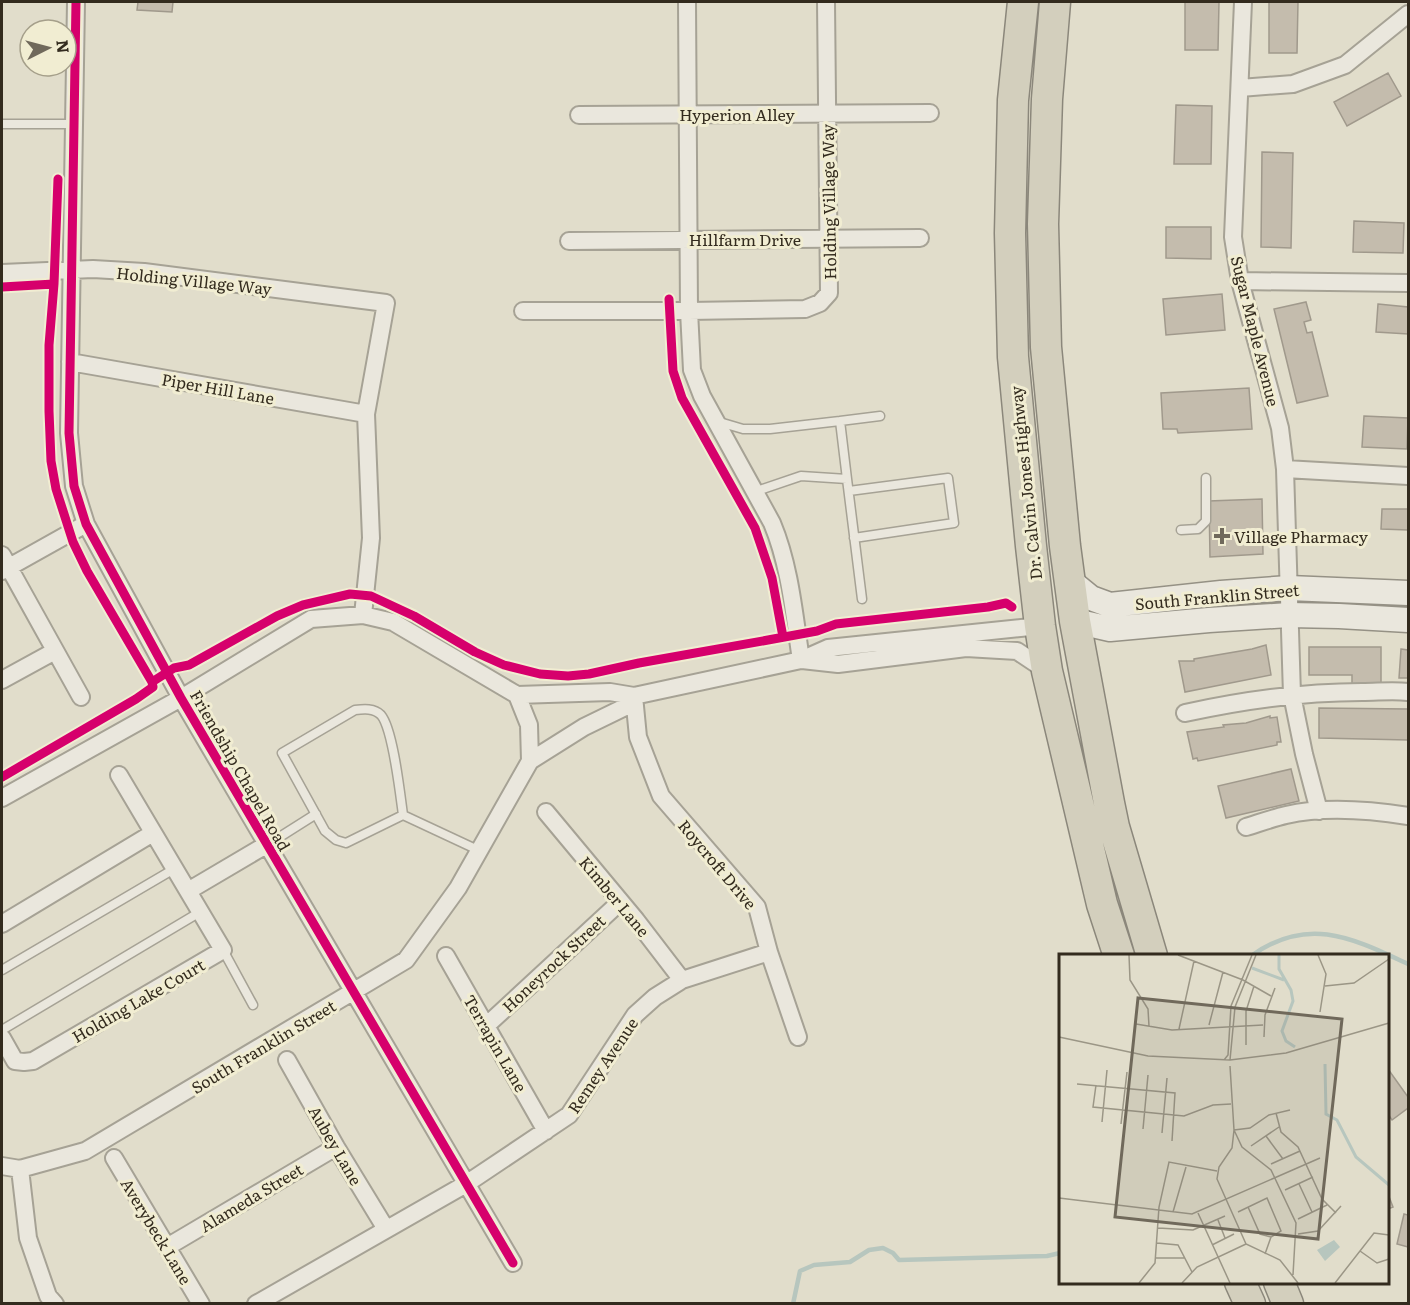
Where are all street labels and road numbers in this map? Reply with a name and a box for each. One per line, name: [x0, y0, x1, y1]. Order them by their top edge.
street label: Hyperion Alley: [679, 102, 796, 126]
street label: Holding Village Way: [815, 123, 841, 280]
street label: Hillfarm Drive: [689, 227, 801, 251]
street label: Sugar Maple Avenue: [1226, 253, 1286, 409]
street label: Holding Village Way: [115, 260, 274, 300]
street label: Piper Hill Lane: [160, 366, 276, 410]
street label: Dr. Calvin Jones Highway: [1003, 384, 1047, 581]
street label: South Franklin Street: [1134, 577, 1301, 615]
street label: Friendship Chapel Road: [185, 685, 297, 855]
street label: Roycroft Drive: [673, 814, 763, 914]
street label: Kimber Lane: [574, 851, 656, 941]
street label: Honeyrock Street: [496, 908, 610, 1017]
street label: Holding Lake Court: [67, 952, 209, 1048]
street label: Terrapin Lane: [458, 990, 534, 1096]
street label: South Franklin Street: [186, 993, 340, 1099]
street label: Remey Avenue: [561, 1012, 643, 1118]
street label: Aubey Lane: [303, 1101, 369, 1189]
street label: Alameda Street: [195, 1156, 308, 1237]
street label: Averybeck Lane: [116, 1173, 198, 1289]

